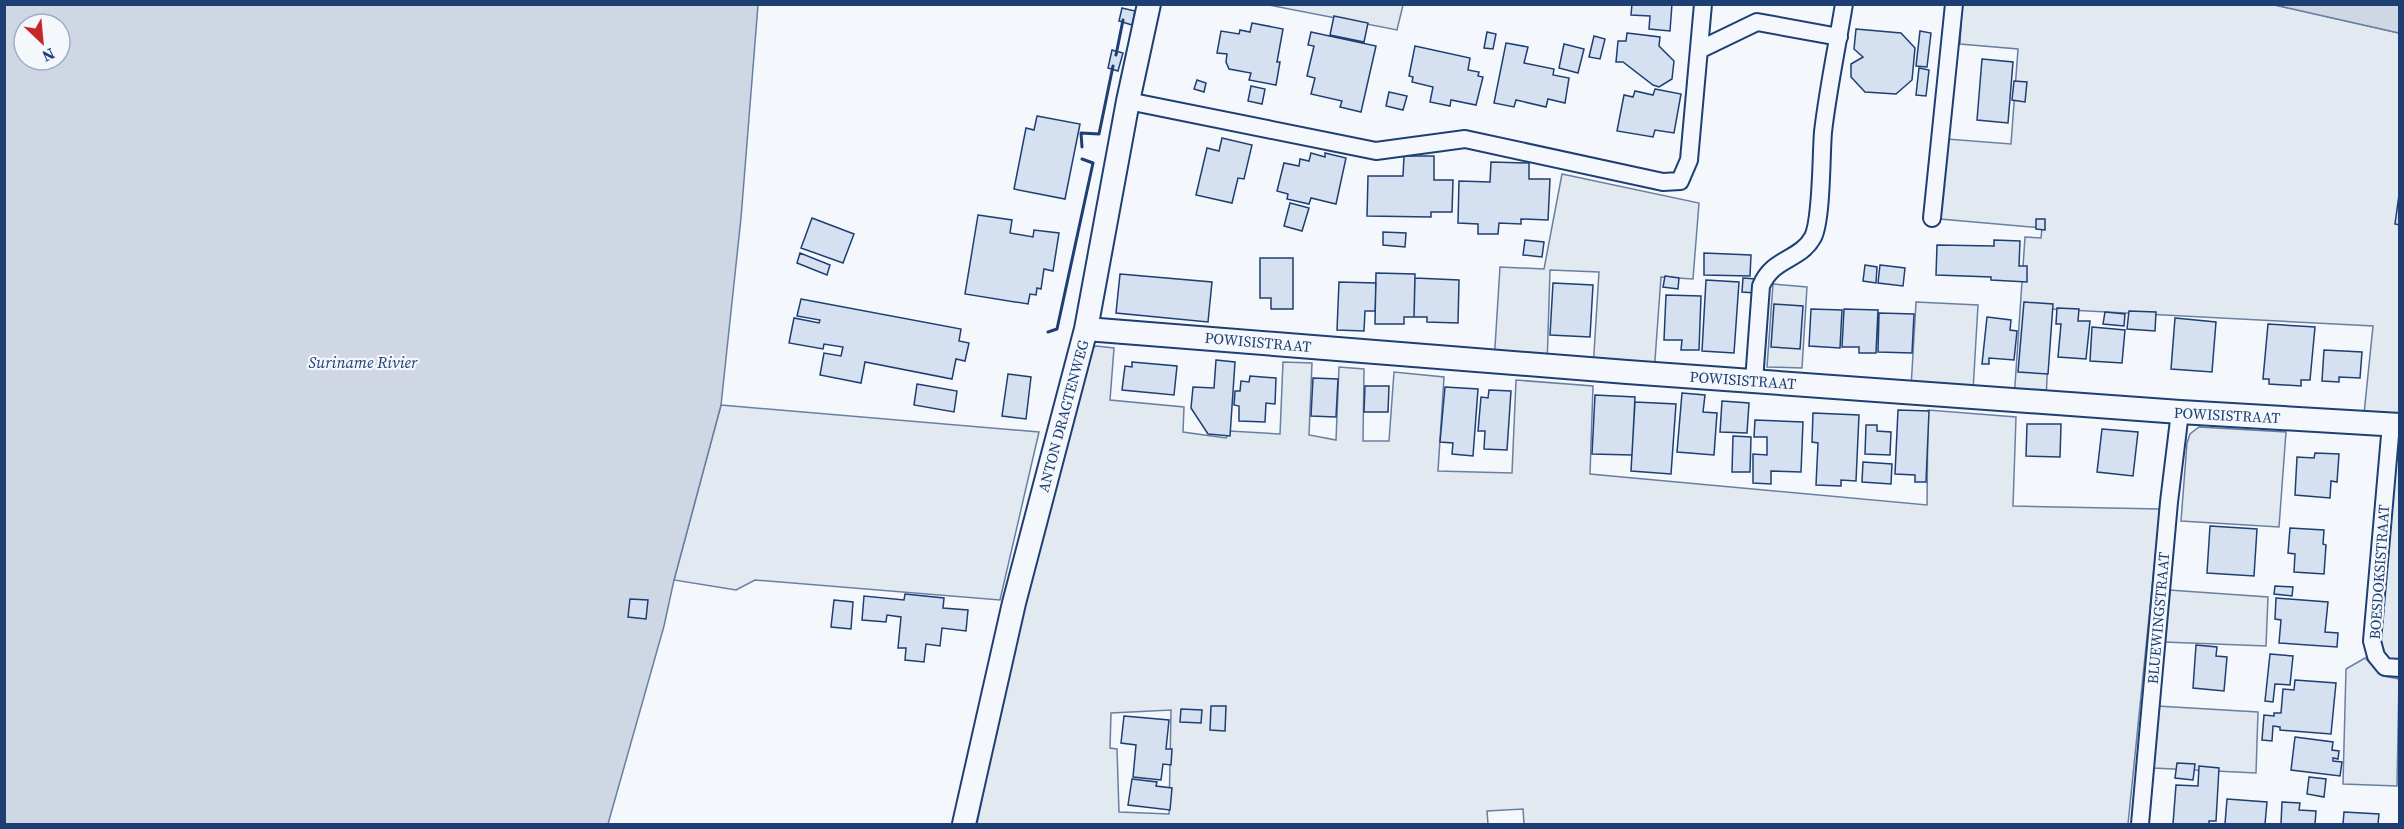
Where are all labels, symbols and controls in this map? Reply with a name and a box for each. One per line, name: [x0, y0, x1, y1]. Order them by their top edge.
north arrow: [12, 12, 72, 72]
text: N: [38, 43, 59, 68]
street label: POWISISTRAAT: [1204, 327, 1312, 357]
street label: ANTON DRAGTENWEG: [1033, 337, 1093, 495]
water label: Suriname Rivier: [308, 351, 418, 373]
street label: POWISISTRAAT: [1689, 366, 1797, 394]
street label: POWISISTRAAT: [2173, 402, 2281, 428]
street label: BOESDOKSISTRAAT: [2364, 504, 2394, 640]
street label: BLUEWINGSTRAAT: [2142, 551, 2174, 685]

